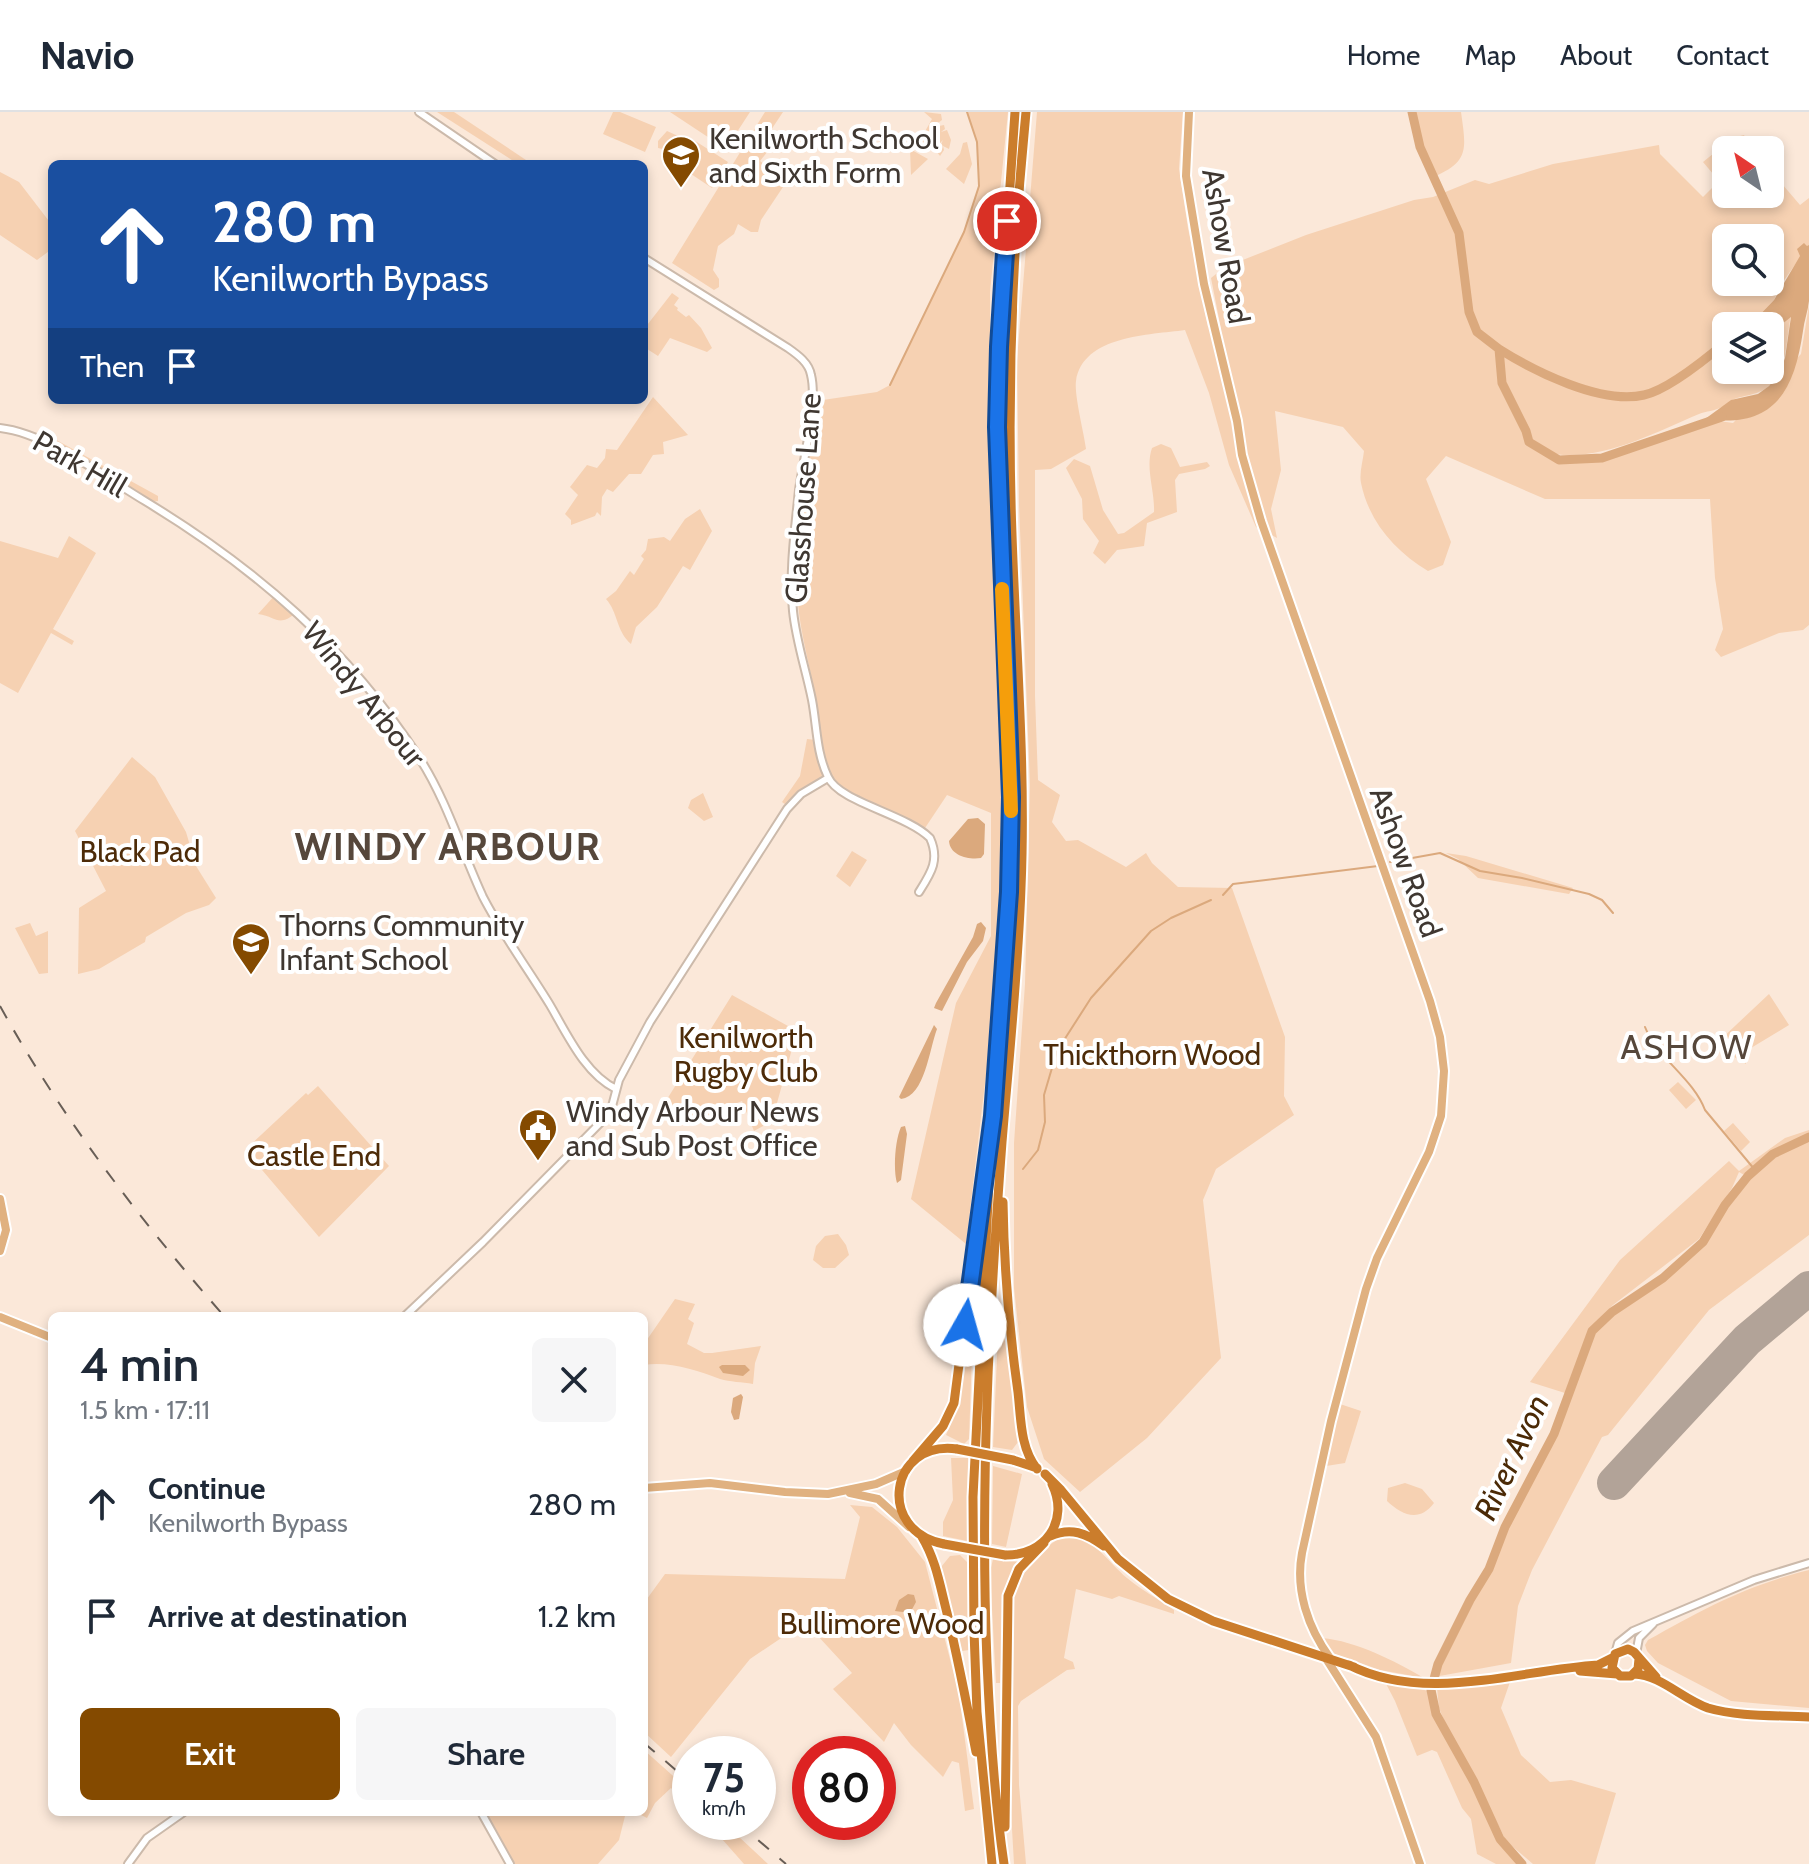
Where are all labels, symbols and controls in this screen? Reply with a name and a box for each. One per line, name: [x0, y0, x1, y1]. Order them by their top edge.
text: Navio: [40, 32, 134, 79]
text: Home: [1347, 38, 1420, 72]
text: Map: [1464, 38, 1516, 72]
text: About: [1560, 38, 1632, 72]
text: Contact: [1676, 38, 1769, 72]
place label: Kenilworth School and Sixth Form: [709, 120, 939, 191]
school or university icon: Kenilworth School and Sixth Form: [660, 134, 702, 189]
north arrow: [1712, 136, 1784, 208]
map controls: [1712, 136, 1784, 384]
street label: Ashow Road: [1194, 165, 1258, 327]
pin: [973, 187, 1041, 255]
text: 280 m: [212, 188, 376, 256]
icon: ahead: [80, 192, 184, 296]
icon: arrive: [985, 199, 1029, 243]
button: search: [1712, 224, 1784, 296]
text: Kenilworth Bypass: [212, 256, 489, 300]
button: layers: [1712, 312, 1784, 384]
icon: arrive: [160, 344, 204, 388]
text: Then: [80, 348, 144, 385]
street label: Glasshouse Lane: [777, 392, 829, 604]
street label: Park Hill: [26, 422, 134, 506]
street label: Windy Arbour: [294, 614, 434, 775]
street label: Ashow Road: [1362, 782, 1450, 942]
district label: WINDY ARBOUR: [294, 823, 602, 870]
park label: Black Pad: [80, 833, 200, 870]
place label: Thorns Community Infant School: [279, 907, 524, 978]
school or university icon: Thorns Community Infant School: [230, 921, 272, 976]
park label: Kenilworth Rugby Club: [674, 1019, 818, 1090]
district label: ASHOW: [1621, 1026, 1753, 1068]
park label: Thickthorn Wood: [1043, 1036, 1261, 1073]
place label: Windy Arbour News and Sub Post Office: [566, 1093, 819, 1164]
public building icon: Windy Arbour News and Sub Post Office: [517, 1107, 559, 1162]
park label: Castle End: [247, 1137, 381, 1174]
position arrow: [923, 1283, 1007, 1367]
text: 4 min: [80, 1335, 199, 1393]
button: close: [532, 1338, 616, 1422]
water label: River Avon: [1465, 1388, 1557, 1526]
text: 1.5 km · 17:11: [80, 1394, 210, 1426]
text: Continue: [148, 1470, 265, 1507]
icon: ahead: [80, 1482, 124, 1526]
text: 280 m: [528, 1486, 616, 1523]
text: Kenilworth Bypass: [148, 1507, 348, 1539]
icon: arrive: [80, 1594, 124, 1638]
text: Arrive at destination: [148, 1598, 408, 1635]
text: 1.2 km: [538, 1598, 616, 1635]
park label: Bullimore Wood: [780, 1605, 984, 1642]
button: Exit: [80, 1708, 340, 1800]
button: Share: [356, 1708, 616, 1800]
speed limit sign: 80: [792, 1736, 896, 1840]
text: 75: [703, 1753, 745, 1802]
text: km/h: [702, 1796, 746, 1820]

